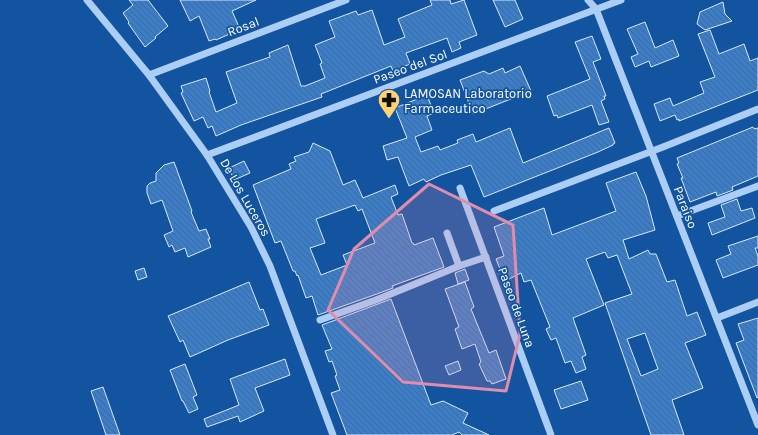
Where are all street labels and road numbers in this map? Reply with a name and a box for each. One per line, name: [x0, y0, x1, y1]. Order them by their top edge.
street label: Rosal: [225, 14, 261, 39]
street label: Paseo del Sol: [371, 46, 449, 87]
street label: De Los Luceros: [217, 156, 274, 239]
street label: Paraiso: [671, 184, 700, 230]
street label: Paseo de Luna: [495, 265, 538, 349]

